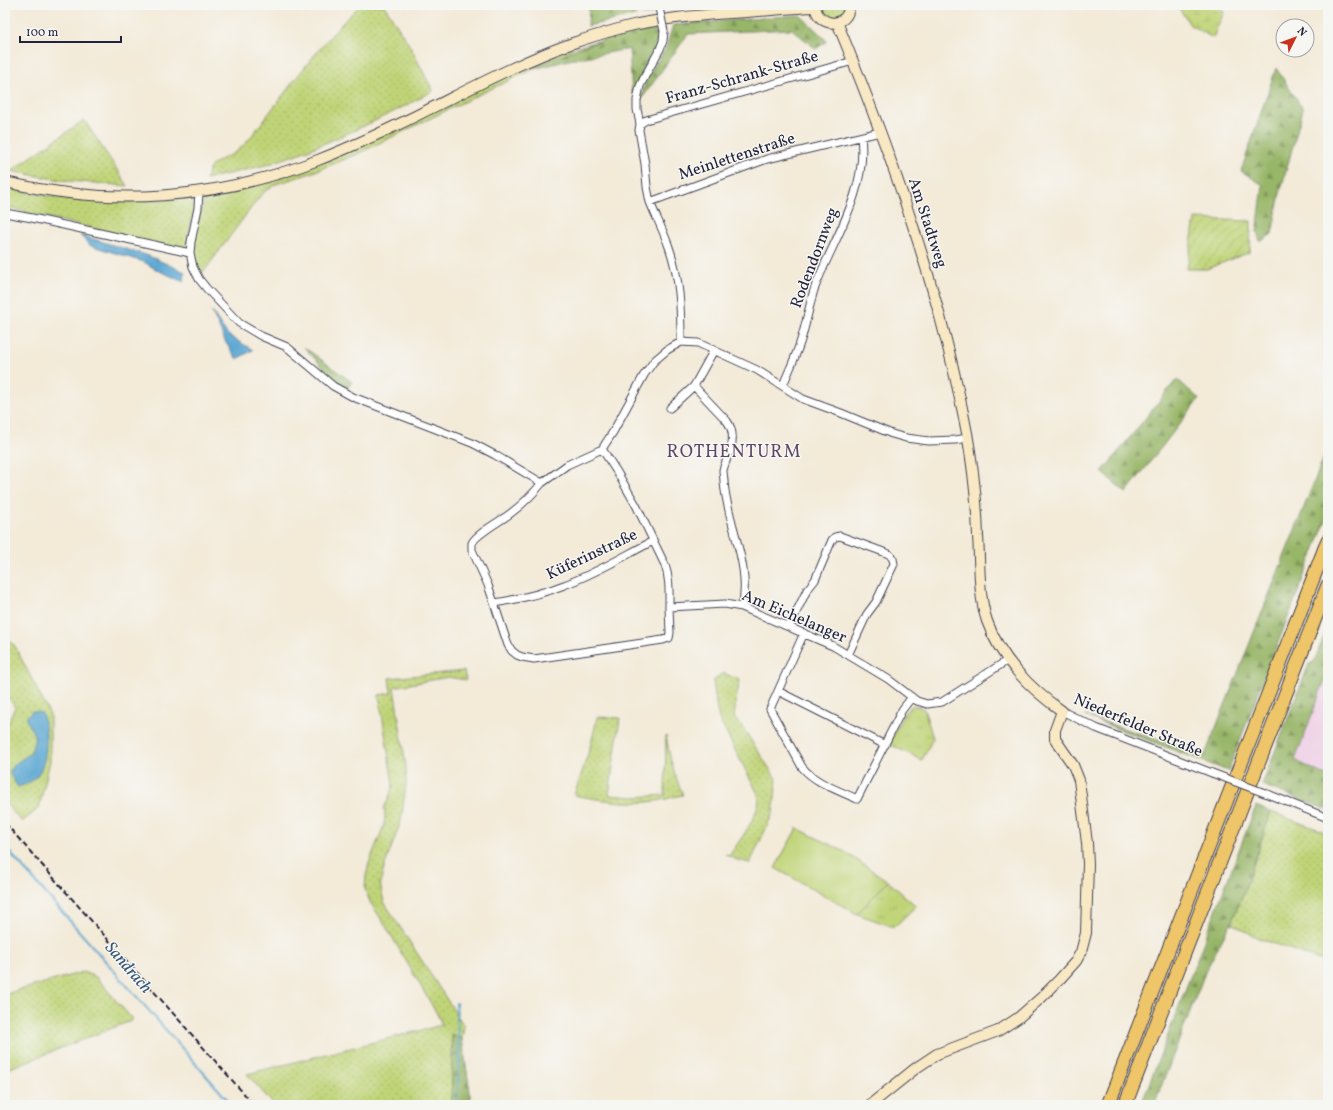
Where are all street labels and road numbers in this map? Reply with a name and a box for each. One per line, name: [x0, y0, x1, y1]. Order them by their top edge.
street label: Franz-Schrank-Straße: [663, 46, 821, 110]
street label: Meinlettenstraße: [676, 128, 798, 186]
street label: Am Stadtweg: [902, 175, 952, 271]
street label: Rodendornweg: [786, 204, 844, 312]
street label: Küferinstraße: [543, 524, 641, 586]
street label: Am Eichelanger: [738, 585, 850, 649]
street label: Niederfelder Straße: [1070, 689, 1206, 763]

